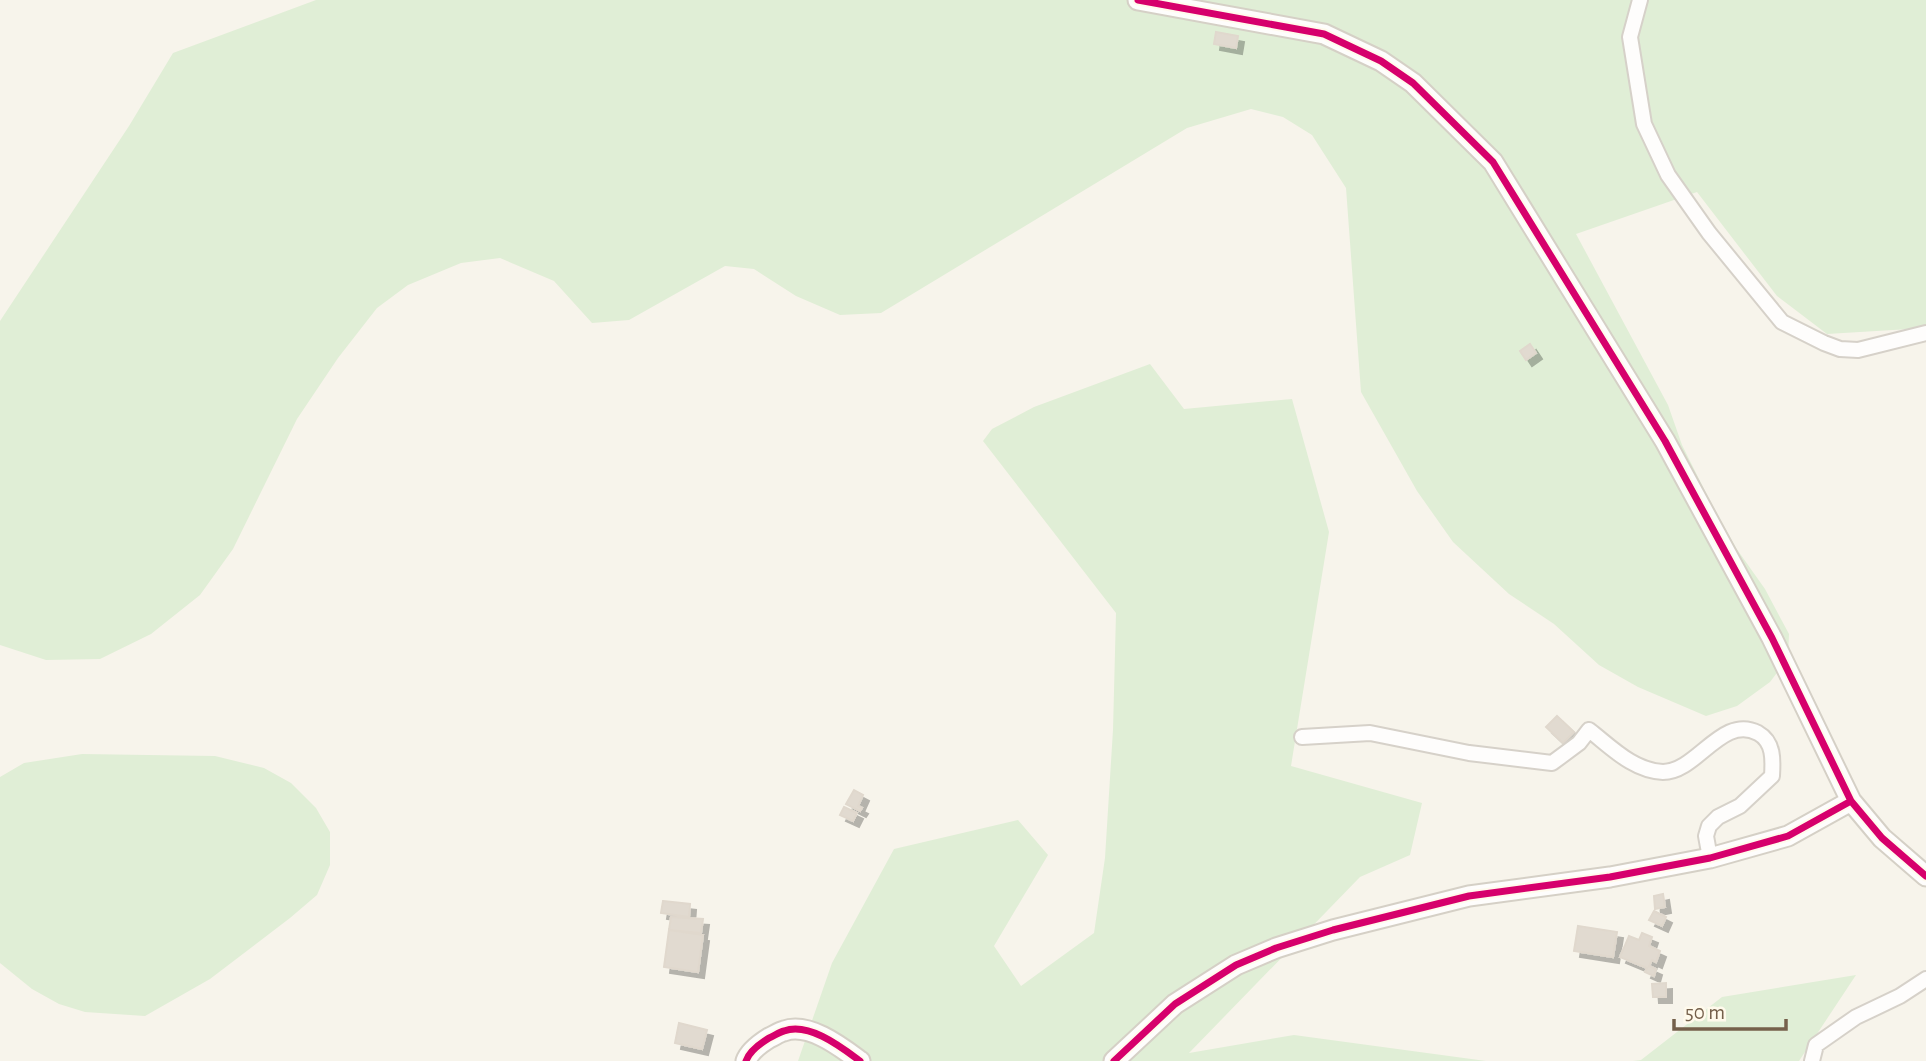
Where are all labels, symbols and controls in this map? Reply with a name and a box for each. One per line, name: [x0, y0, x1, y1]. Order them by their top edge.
scale bar: [1674, 988, 1786, 1032]
text: 50 m: [1685, 1002, 1725, 1023]

